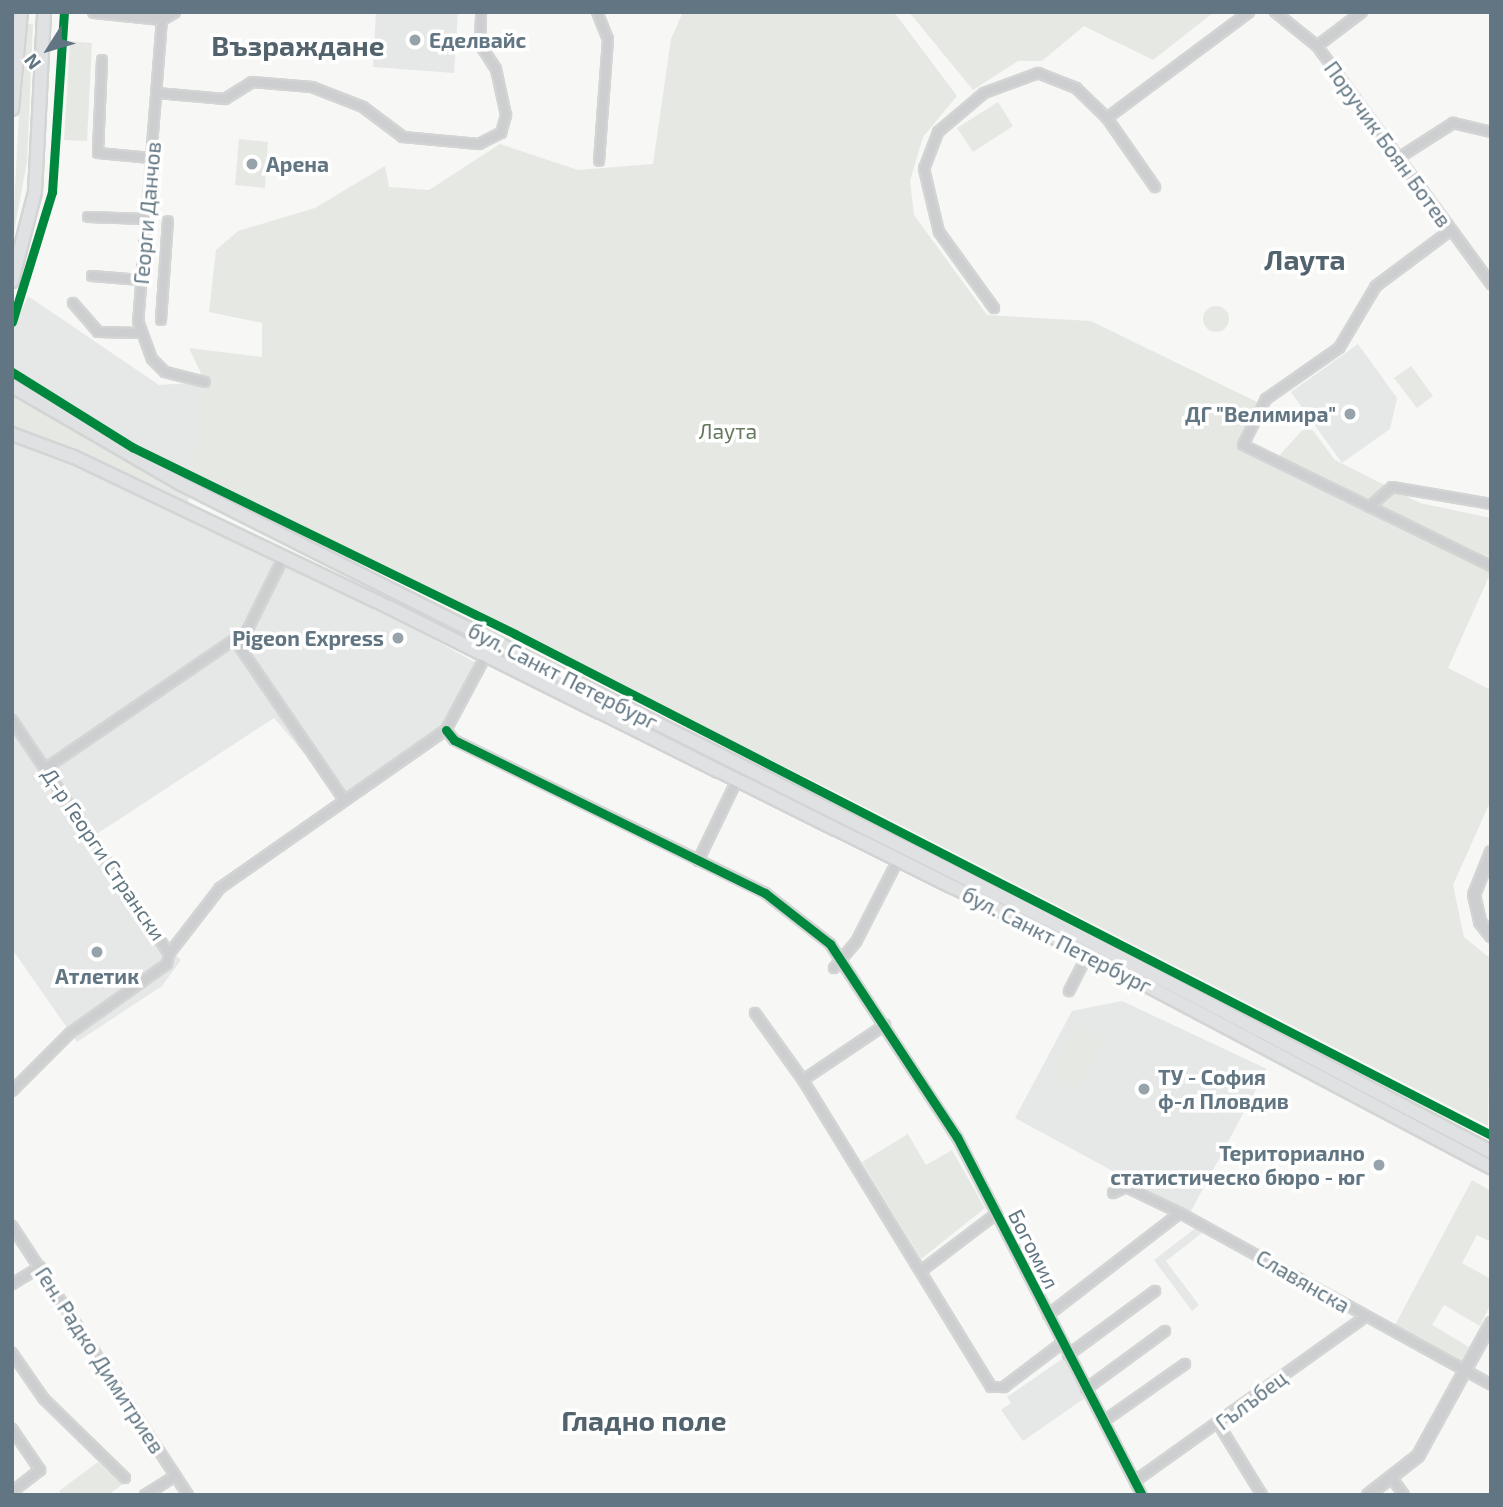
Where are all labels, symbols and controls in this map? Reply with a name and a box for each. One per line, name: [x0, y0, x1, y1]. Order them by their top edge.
north arrow: [14, 14, 84, 84]
place label: Еделвайс: [429, 27, 526, 53]
district label: Възраждане: [211, 28, 385, 62]
marker: Еделвайс: [407, 32, 423, 48]
text: N: [19, 50, 45, 74]
street label: Поручик Боян Ботев: [1319, 56, 1457, 232]
street label: Георги Данчов: [128, 141, 166, 285]
place label: Арена: [266, 151, 329, 177]
marker: Арена: [244, 156, 260, 172]
district label: Лаута: [1264, 242, 1346, 276]
place label: ДГ "Велимира": [1185, 401, 1336, 427]
marker: ДГ "Велимира": [1342, 406, 1358, 422]
park label: Лаута: [699, 418, 757, 444]
street label: бул. Санкт Петербург: [464, 617, 662, 735]
place label: Pigeon Express: [232, 625, 384, 651]
marker: Pigeon Express: [390, 630, 406, 646]
street label: Д-р Георги Странски: [37, 763, 171, 945]
street label: бул. Санкт Петербург: [958, 881, 1156, 999]
marker: Атлетик: [89, 944, 105, 960]
place label: Атлетик: [55, 963, 139, 989]
place label: ТУ - София ф-л Пловдив: [1158, 1064, 1289, 1114]
marker: ТУ - София ф-л Пловдив: [1136, 1081, 1152, 1097]
place label: Териториално статистическо бюро - юг: [1110, 1140, 1365, 1190]
marker: Териториално статистическо бюро - юг: [1371, 1157, 1387, 1173]
street label: Богомил: [1003, 1205, 1065, 1293]
street label: Славянска: [1252, 1244, 1354, 1318]
street label: Ген. Радко Димитриев: [30, 1262, 170, 1458]
street label: Гълъбец: [1210, 1365, 1292, 1435]
district label: Гладно поле: [561, 1403, 727, 1437]

